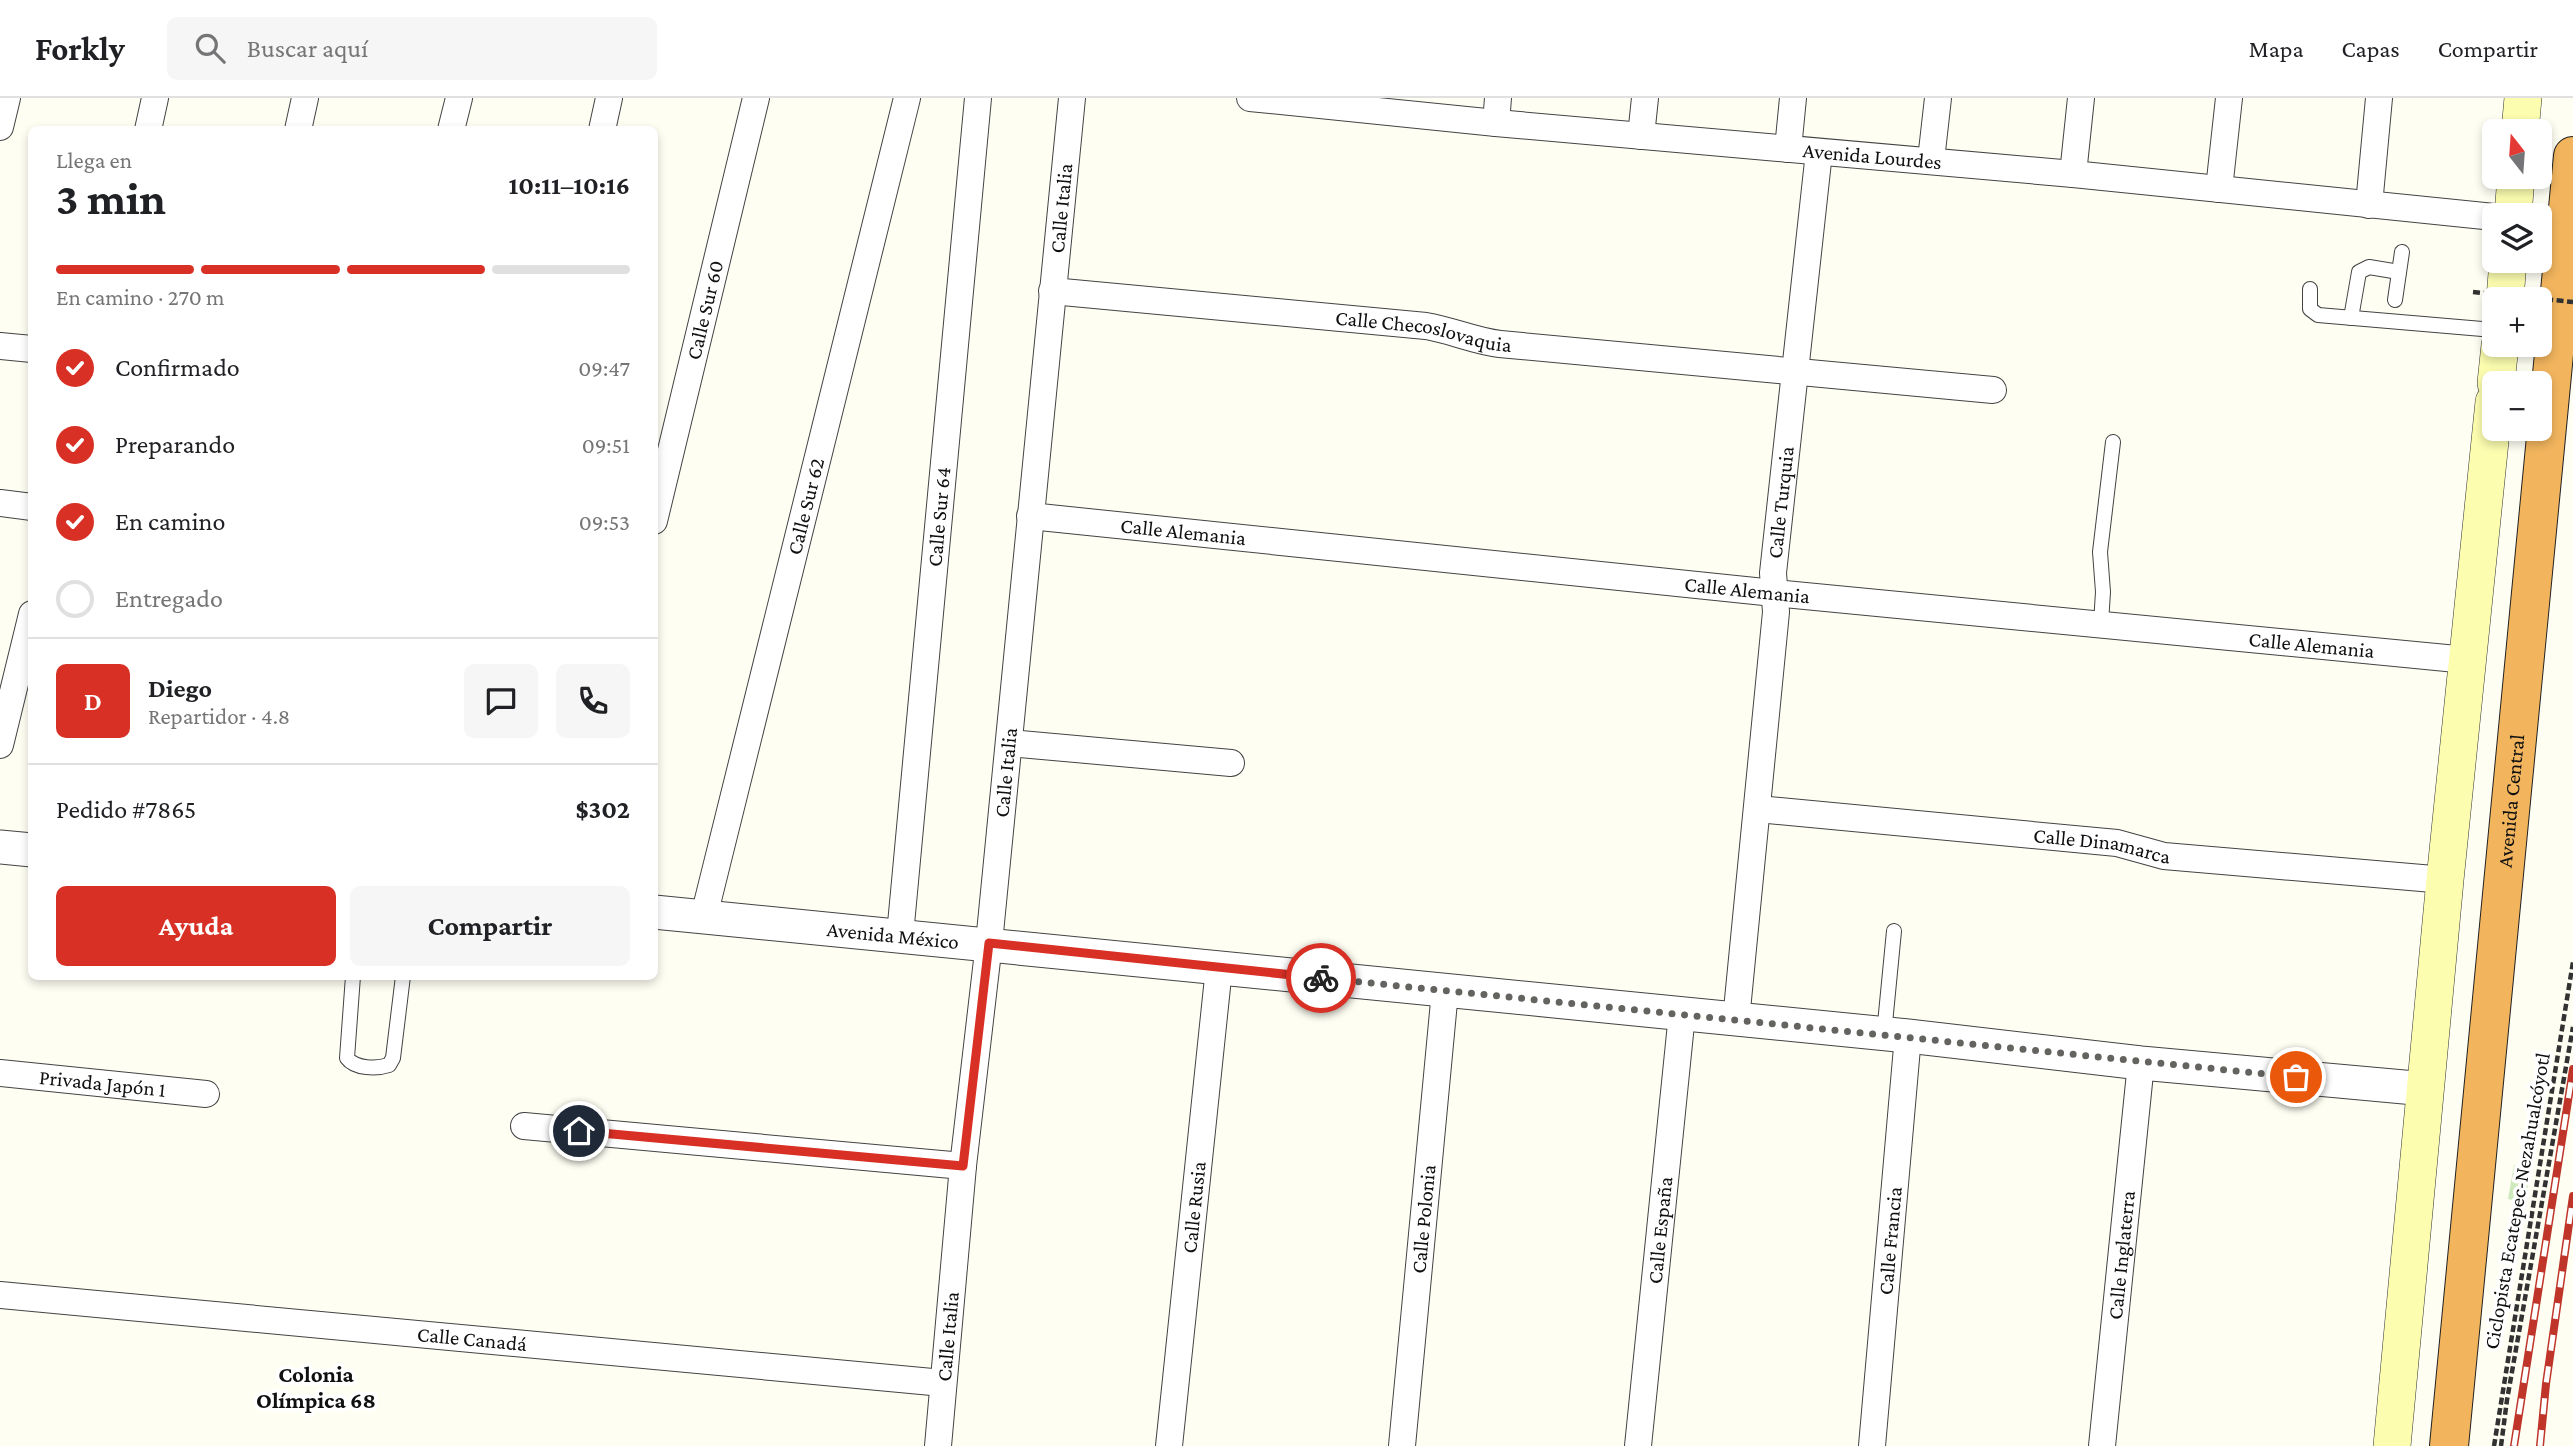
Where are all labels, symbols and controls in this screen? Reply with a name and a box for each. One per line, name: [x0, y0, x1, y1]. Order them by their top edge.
search box: [167, 17, 657, 80]
icon: search: [191, 29, 229, 67]
text: Forkly: [35, 30, 125, 67]
text: Buscar aquí: [247, 34, 368, 63]
text: Mapa: [2249, 35, 2304, 62]
text: Capas: [2342, 35, 2400, 62]
text: Compartir: [2438, 35, 2538, 62]
north arrow: [2482, 119, 2552, 189]
map controls: [2482, 119, 2552, 441]
street label: Avenida Lourdes: [1802, 138, 1943, 174]
text: Llega en: [56, 147, 132, 173]
street label: Calle Italia: [1045, 162, 1078, 254]
text: 10:11–10:16: [508, 171, 630, 200]
text: 3 min: [56, 173, 166, 224]
button: layers: [2482, 203, 2552, 273]
street label: Calle Sur 60: [681, 258, 728, 362]
text: En camino · 270 m: [56, 284, 224, 310]
button: +: [2482, 287, 2552, 357]
street label: Calle Checoslovaquia: [1334, 306, 1513, 357]
icon: check: [56, 349, 94, 387]
text: Confirmado: [115, 353, 240, 382]
text: 09:47: [578, 355, 630, 381]
button: −: [2482, 371, 2552, 441]
icon: check: [56, 426, 94, 464]
text: Preparando: [115, 430, 235, 459]
text: 09:51: [582, 432, 630, 458]
street label: Calle Turquia: [1763, 445, 1799, 560]
street label: Calle Sur 62: [782, 456, 829, 557]
street label: Calle Sur 64: [922, 466, 956, 568]
icon: check: [56, 503, 94, 541]
text: En camino: [115, 507, 225, 536]
text: 09:53: [579, 509, 630, 535]
street label: Calle Alemania: [1119, 513, 1247, 550]
street label: Calle Alemania: [1683, 572, 1811, 608]
text: Entregado: [115, 584, 223, 613]
street label: Calle Alemania: [2248, 627, 2376, 663]
button: chat: [464, 664, 538, 738]
button: phone: [556, 664, 630, 738]
text: Diego: [148, 674, 212, 703]
text: D: [84, 687, 102, 716]
text: Repartidor · 4.8: [148, 703, 290, 729]
street label: Calle Italia: [989, 726, 1022, 818]
street label: Avenida Central: [2493, 733, 2529, 869]
text: Pedido #7865: [56, 795, 196, 824]
text: $302: [576, 795, 630, 824]
street label: Calle Dinamarca: [2032, 823, 2171, 868]
button: Ayuda: [56, 886, 336, 966]
button: Compartir: [350, 886, 630, 966]
street label: Avenida México: [826, 917, 960, 954]
courier: [1286, 943, 1356, 1013]
icon: bike: [1302, 959, 1340, 997]
pin: [2266, 1047, 2326, 1107]
street label: Ciclopista Ecatepec-Nezahualcóyotl: [2479, 1051, 2555, 1351]
icon: bag: [2277, 1058, 2315, 1096]
street label: Privada Japón 1: [38, 1065, 167, 1102]
pin: [549, 1101, 609, 1161]
icon: home: [560, 1112, 598, 1150]
street label: Calle Rusia: [1177, 1160, 1211, 1254]
street label: Calle Polonia: [1406, 1163, 1441, 1275]
street label: Calle España: [1643, 1175, 1677, 1285]
street label: Calle Francia: [1873, 1185, 1907, 1296]
street label: Calle Inglaterra: [2103, 1189, 2140, 1321]
street label: Calle Italia: [932, 1290, 964, 1382]
street label: Calle Canadá: [416, 1322, 528, 1356]
district label: Colonia Olímpica 68: [256, 1361, 376, 1413]

